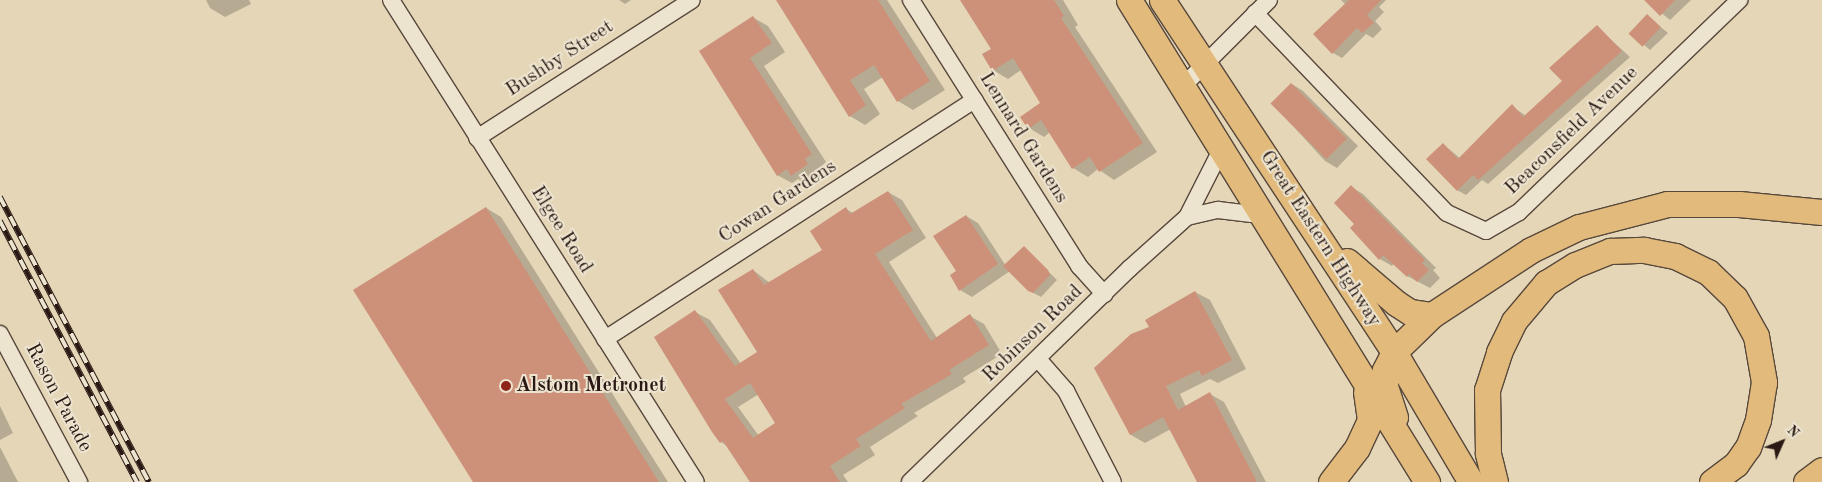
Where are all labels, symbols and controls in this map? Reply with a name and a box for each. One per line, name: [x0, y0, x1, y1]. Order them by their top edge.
street label: Bushby Street: [502, 15, 618, 103]
street label: Beaconsfield Avenue: [1500, 61, 1644, 201]
street label: Lennard Gardens: [973, 68, 1073, 208]
street label: Great Eastern Highway: [1254, 146, 1386, 332]
street label: Cowan Gardens: [715, 155, 841, 249]
street label: Elgee Road: [525, 182, 597, 278]
street label: Robinson Road: [978, 280, 1088, 388]
street label: Rason Parade: [19, 340, 97, 456]
place label: Alstom Metronet: [516, 374, 666, 398]
marker: Alstom Metronet: [500, 380, 512, 392]
north arrow: [1757, 417, 1807, 467]
text: N: [1784, 423, 1802, 440]

